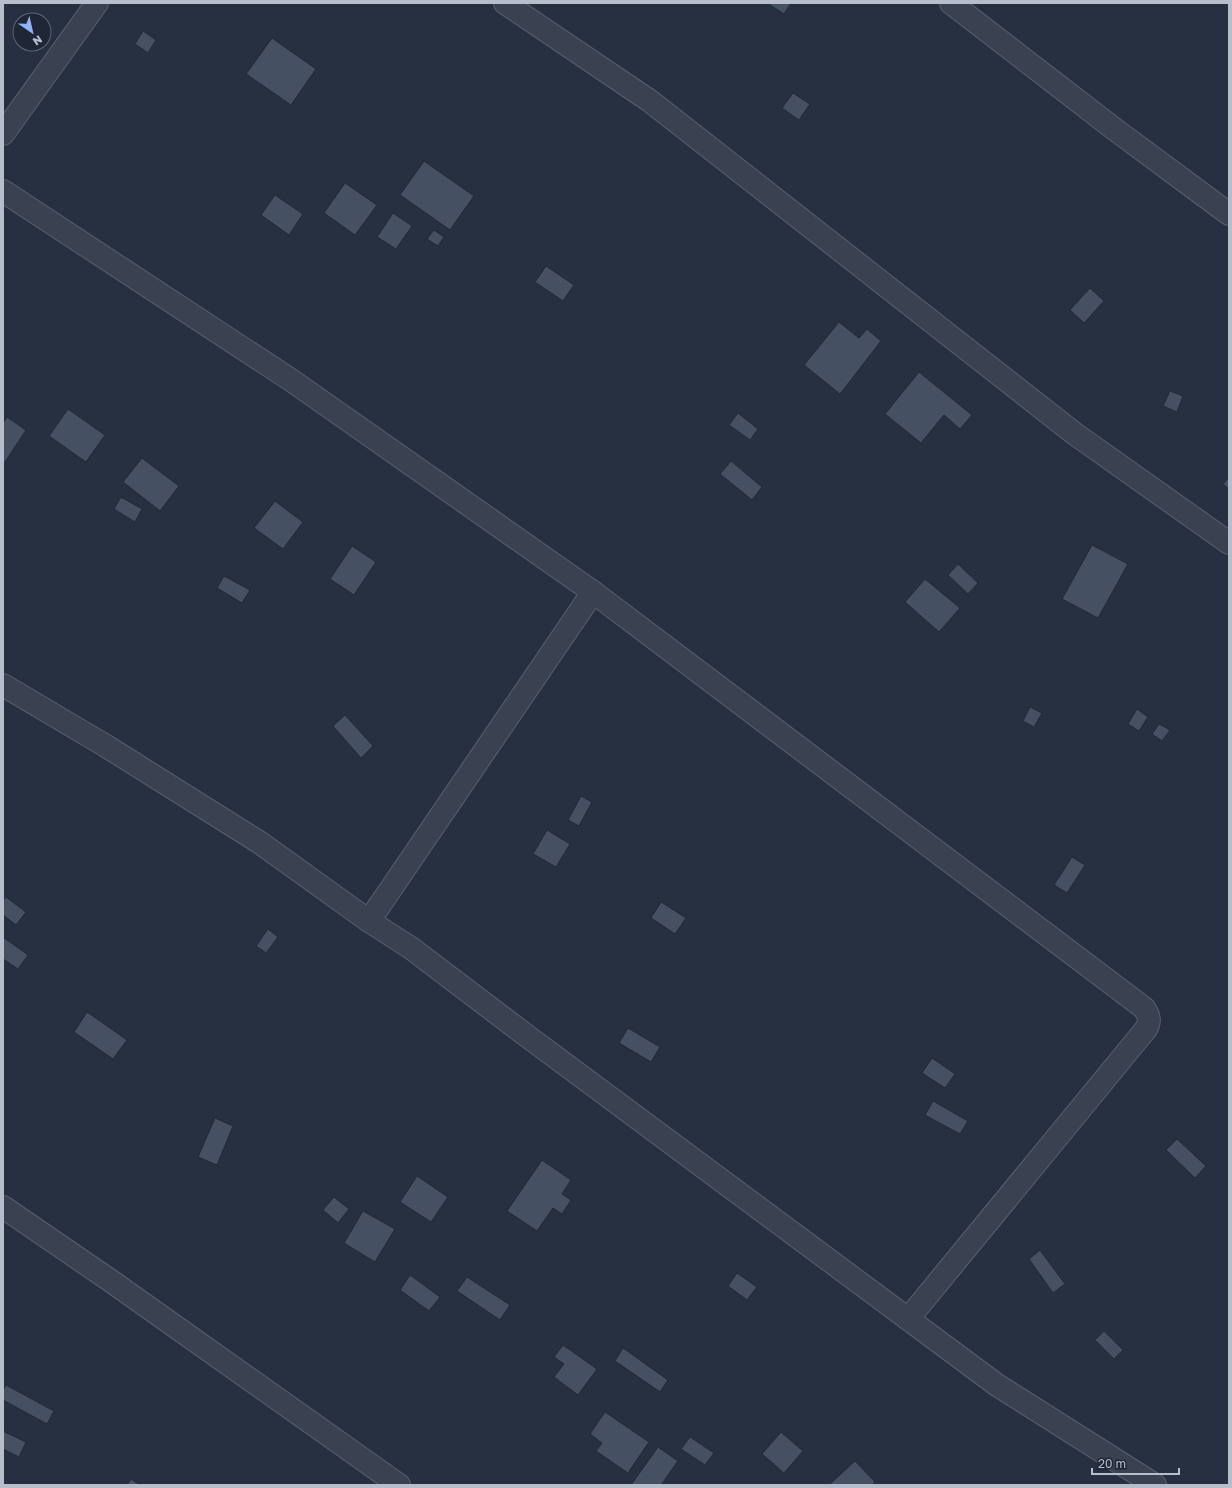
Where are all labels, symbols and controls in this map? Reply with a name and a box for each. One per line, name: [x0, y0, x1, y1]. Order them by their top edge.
north arrow: [12, 12, 52, 52]
text: N: [31, 33, 45, 48]
scale bar: [1092, 1450, 1179, 1476]
text: 20 m: [1098, 1456, 1126, 1471]

